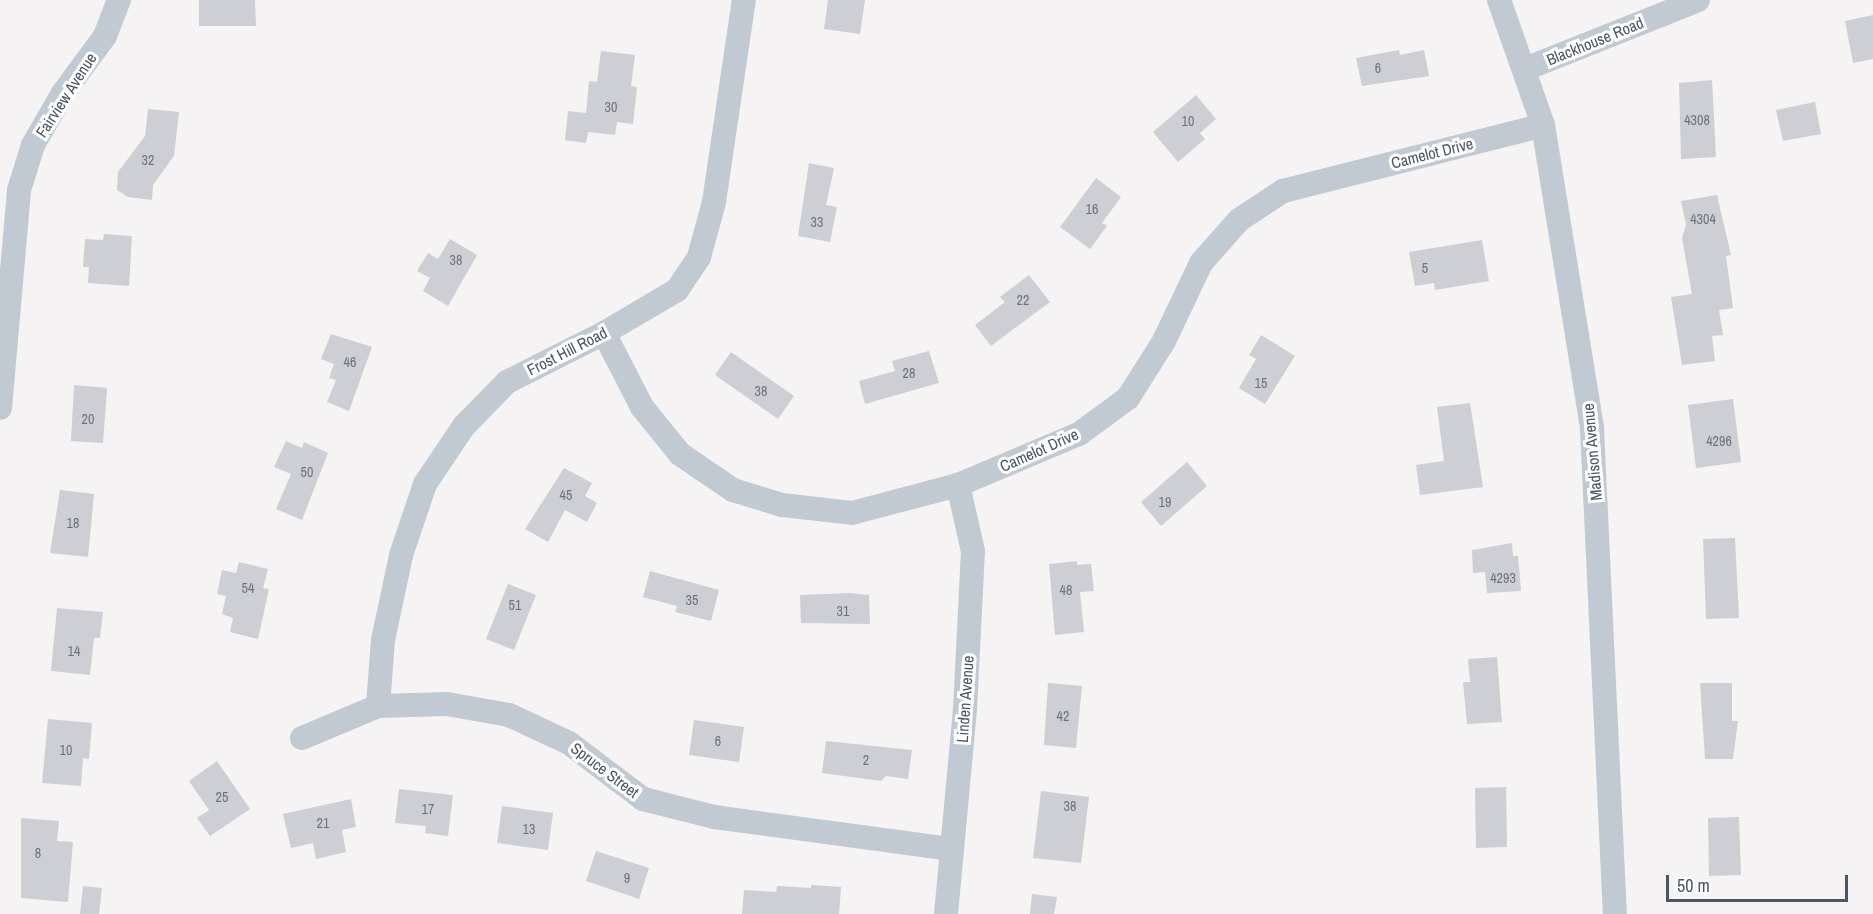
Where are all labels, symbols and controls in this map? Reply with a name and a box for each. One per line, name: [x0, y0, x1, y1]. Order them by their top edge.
street label: Blackhouse Road: [1544, 13, 1646, 69]
street label: Fairview Avenue: [31, 49, 101, 141]
house number: 6: [1375, 60, 1381, 76]
house number: 30: [605, 99, 617, 115]
house number: 4308: [1684, 112, 1710, 128]
house number: 10: [1182, 113, 1194, 129]
street label: Camelot Drive: [1389, 134, 1475, 172]
house number: 32: [142, 152, 154, 168]
house number: 16: [1086, 201, 1098, 217]
house number: 4304: [1690, 211, 1716, 227]
house number: 33: [811, 214, 823, 230]
house number: 38: [450, 252, 462, 268]
house number: 5: [1422, 260, 1428, 276]
house number: 22: [1017, 292, 1029, 308]
street label: Frost Hill Road: [524, 323, 610, 379]
house number: 46: [344, 354, 356, 370]
house number: 28: [903, 365, 915, 381]
house number: 15: [1255, 375, 1267, 391]
house number: 38: [755, 383, 767, 399]
street label: Madison Avenue: [1578, 402, 1606, 502]
house number: 20: [82, 411, 94, 427]
street label: Camelot Drive: [997, 424, 1081, 476]
house number: 4296: [1706, 433, 1732, 449]
house number: 50: [301, 464, 313, 480]
house number: 45: [560, 487, 572, 503]
house number: 19: [1159, 494, 1171, 510]
house number: 18: [67, 515, 79, 531]
house number: 4293: [1490, 570, 1516, 586]
house number: 54: [242, 580, 254, 596]
house number: 48: [1060, 582, 1072, 598]
house number: 35: [686, 592, 698, 608]
house number: 51: [509, 597, 521, 613]
house number: 31: [837, 603, 849, 619]
house number: 14: [68, 643, 80, 659]
street label: Linden Avenue: [952, 654, 978, 744]
house number: 42: [1057, 708, 1069, 724]
house number: 6: [715, 733, 721, 749]
street label: Spruce Street: [567, 738, 643, 802]
house number: 10: [60, 742, 72, 758]
house number: 2: [863, 752, 869, 768]
house number: 25: [216, 789, 228, 805]
house number: 38: [1064, 798, 1076, 814]
house number: 17: [422, 801, 434, 817]
house number: 21: [317, 815, 329, 831]
house number: 13: [523, 821, 535, 837]
house number: 8: [35, 845, 41, 861]
scale bar: [1669, 863, 1850, 901]
house number: 9: [624, 870, 630, 886]
text: 50 m: [1677, 873, 1710, 898]

